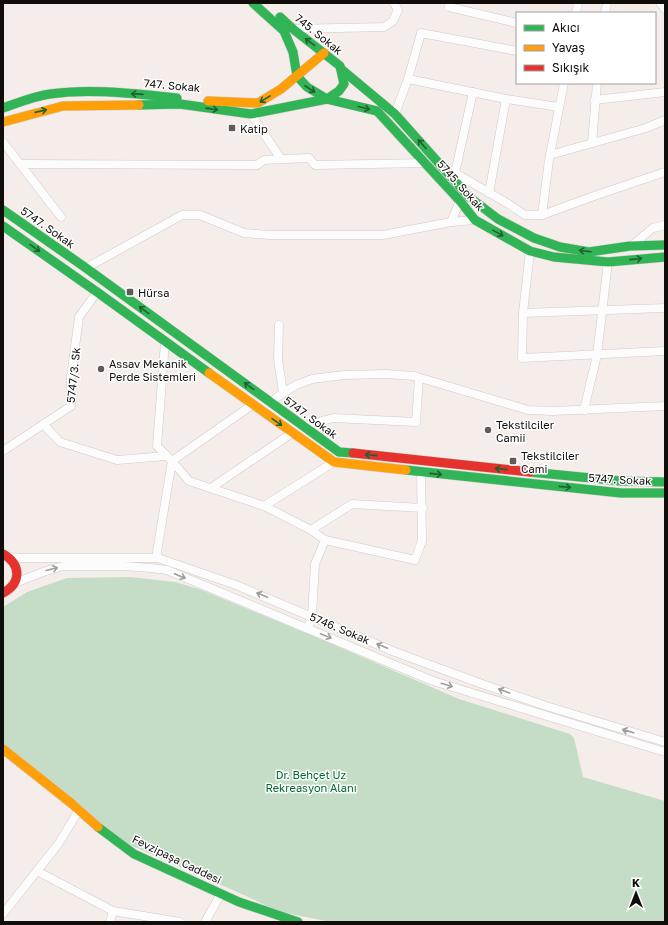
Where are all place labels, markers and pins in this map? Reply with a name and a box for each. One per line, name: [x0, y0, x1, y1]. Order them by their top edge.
place label: Katip: [240, 122, 268, 135]
marker: Katip: [227, 123, 237, 133]
place label: Hürsa: [138, 286, 169, 299]
marker: Hürsa: [125, 287, 135, 297]
place label: Assav Mekanik Perde Sistemleri: [109, 357, 196, 383]
marker: Assav Mekanik Perde Sistemleri: [96, 364, 106, 374]
place label: Tekstilciler Camii: [496, 418, 555, 444]
marker: Tekstilciler Camii: [483, 425, 493, 435]
place label: Tekstilciler Cami: [521, 449, 580, 475]
marker: Tekstilciler Cami: [508, 456, 518, 466]

